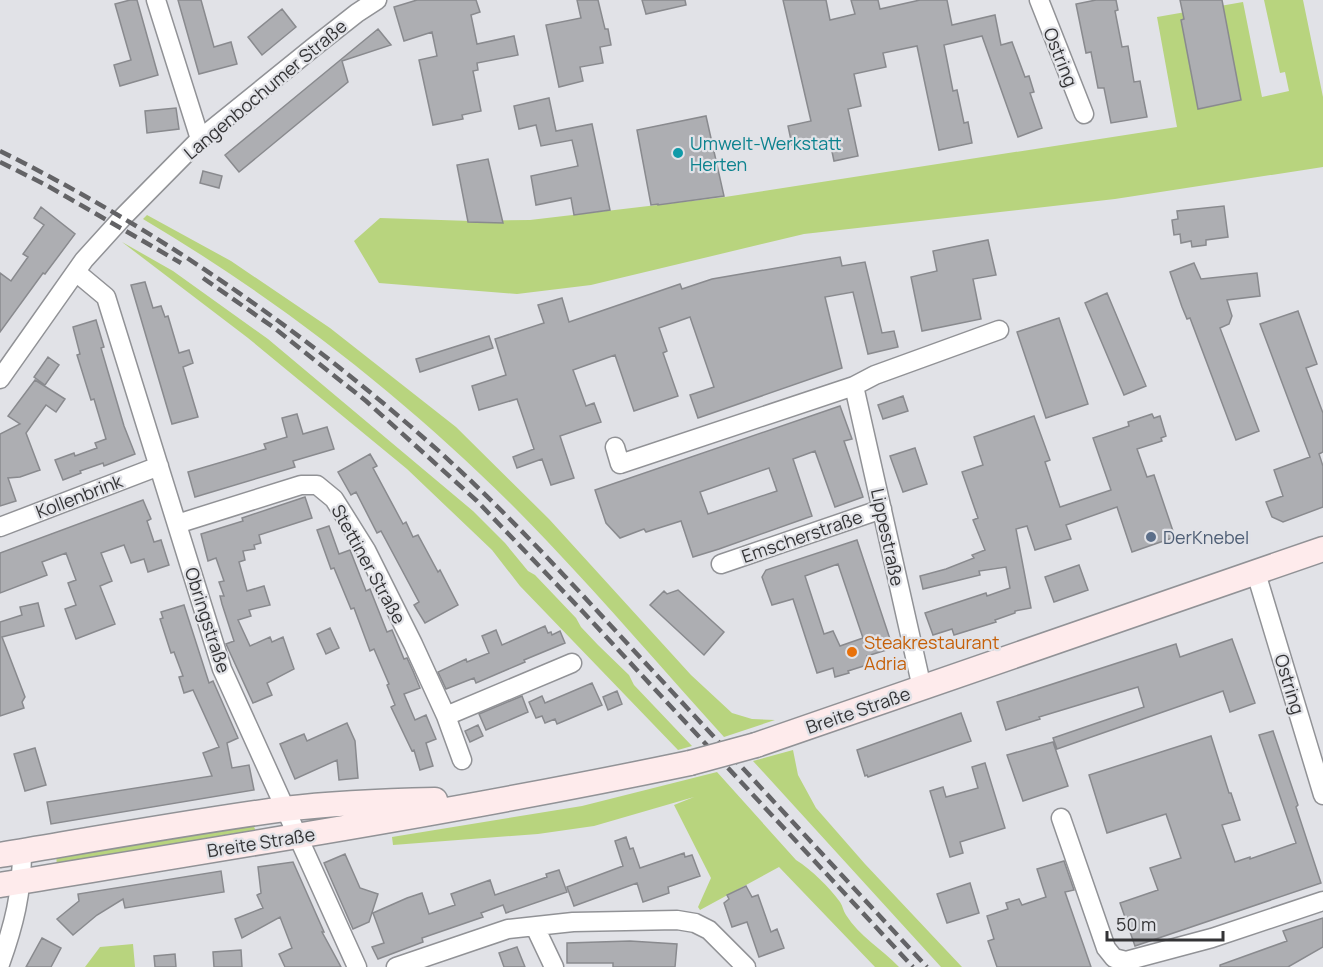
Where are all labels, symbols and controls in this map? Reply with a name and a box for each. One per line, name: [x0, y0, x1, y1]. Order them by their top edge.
street label: Langenbochumer Straße: [179, 14, 351, 164]
street label: Ostring: [1038, 24, 1084, 90]
place label: Umwelt-Werkstatt Herten: [690, 131, 842, 176]
marker: Umwelt-Werkstatt Herten: [671, 146, 685, 160]
street label: Kollenbrink: [32, 468, 127, 523]
street label: Lippestraße: [866, 486, 910, 588]
street label: Stettiner Straße: [326, 500, 412, 628]
street label: Emscherstraße: [738, 504, 866, 568]
place label: DerKnebel: [1163, 525, 1249, 549]
marker: DerKnebel: [1144, 530, 1158, 544]
street label: Obringstraße: [180, 564, 236, 676]
place label: Steakrestaurant Adria: [864, 630, 999, 675]
marker: Steakrestaurant Adria: [845, 645, 859, 659]
street label: Ostring: [1269, 651, 1311, 717]
street label: Breite Straße: [803, 681, 913, 739]
street label: Breite Straße: [205, 822, 317, 862]
scale bar: [1107, 904, 1222, 942]
text: 50 m: [1116, 912, 1156, 936]

